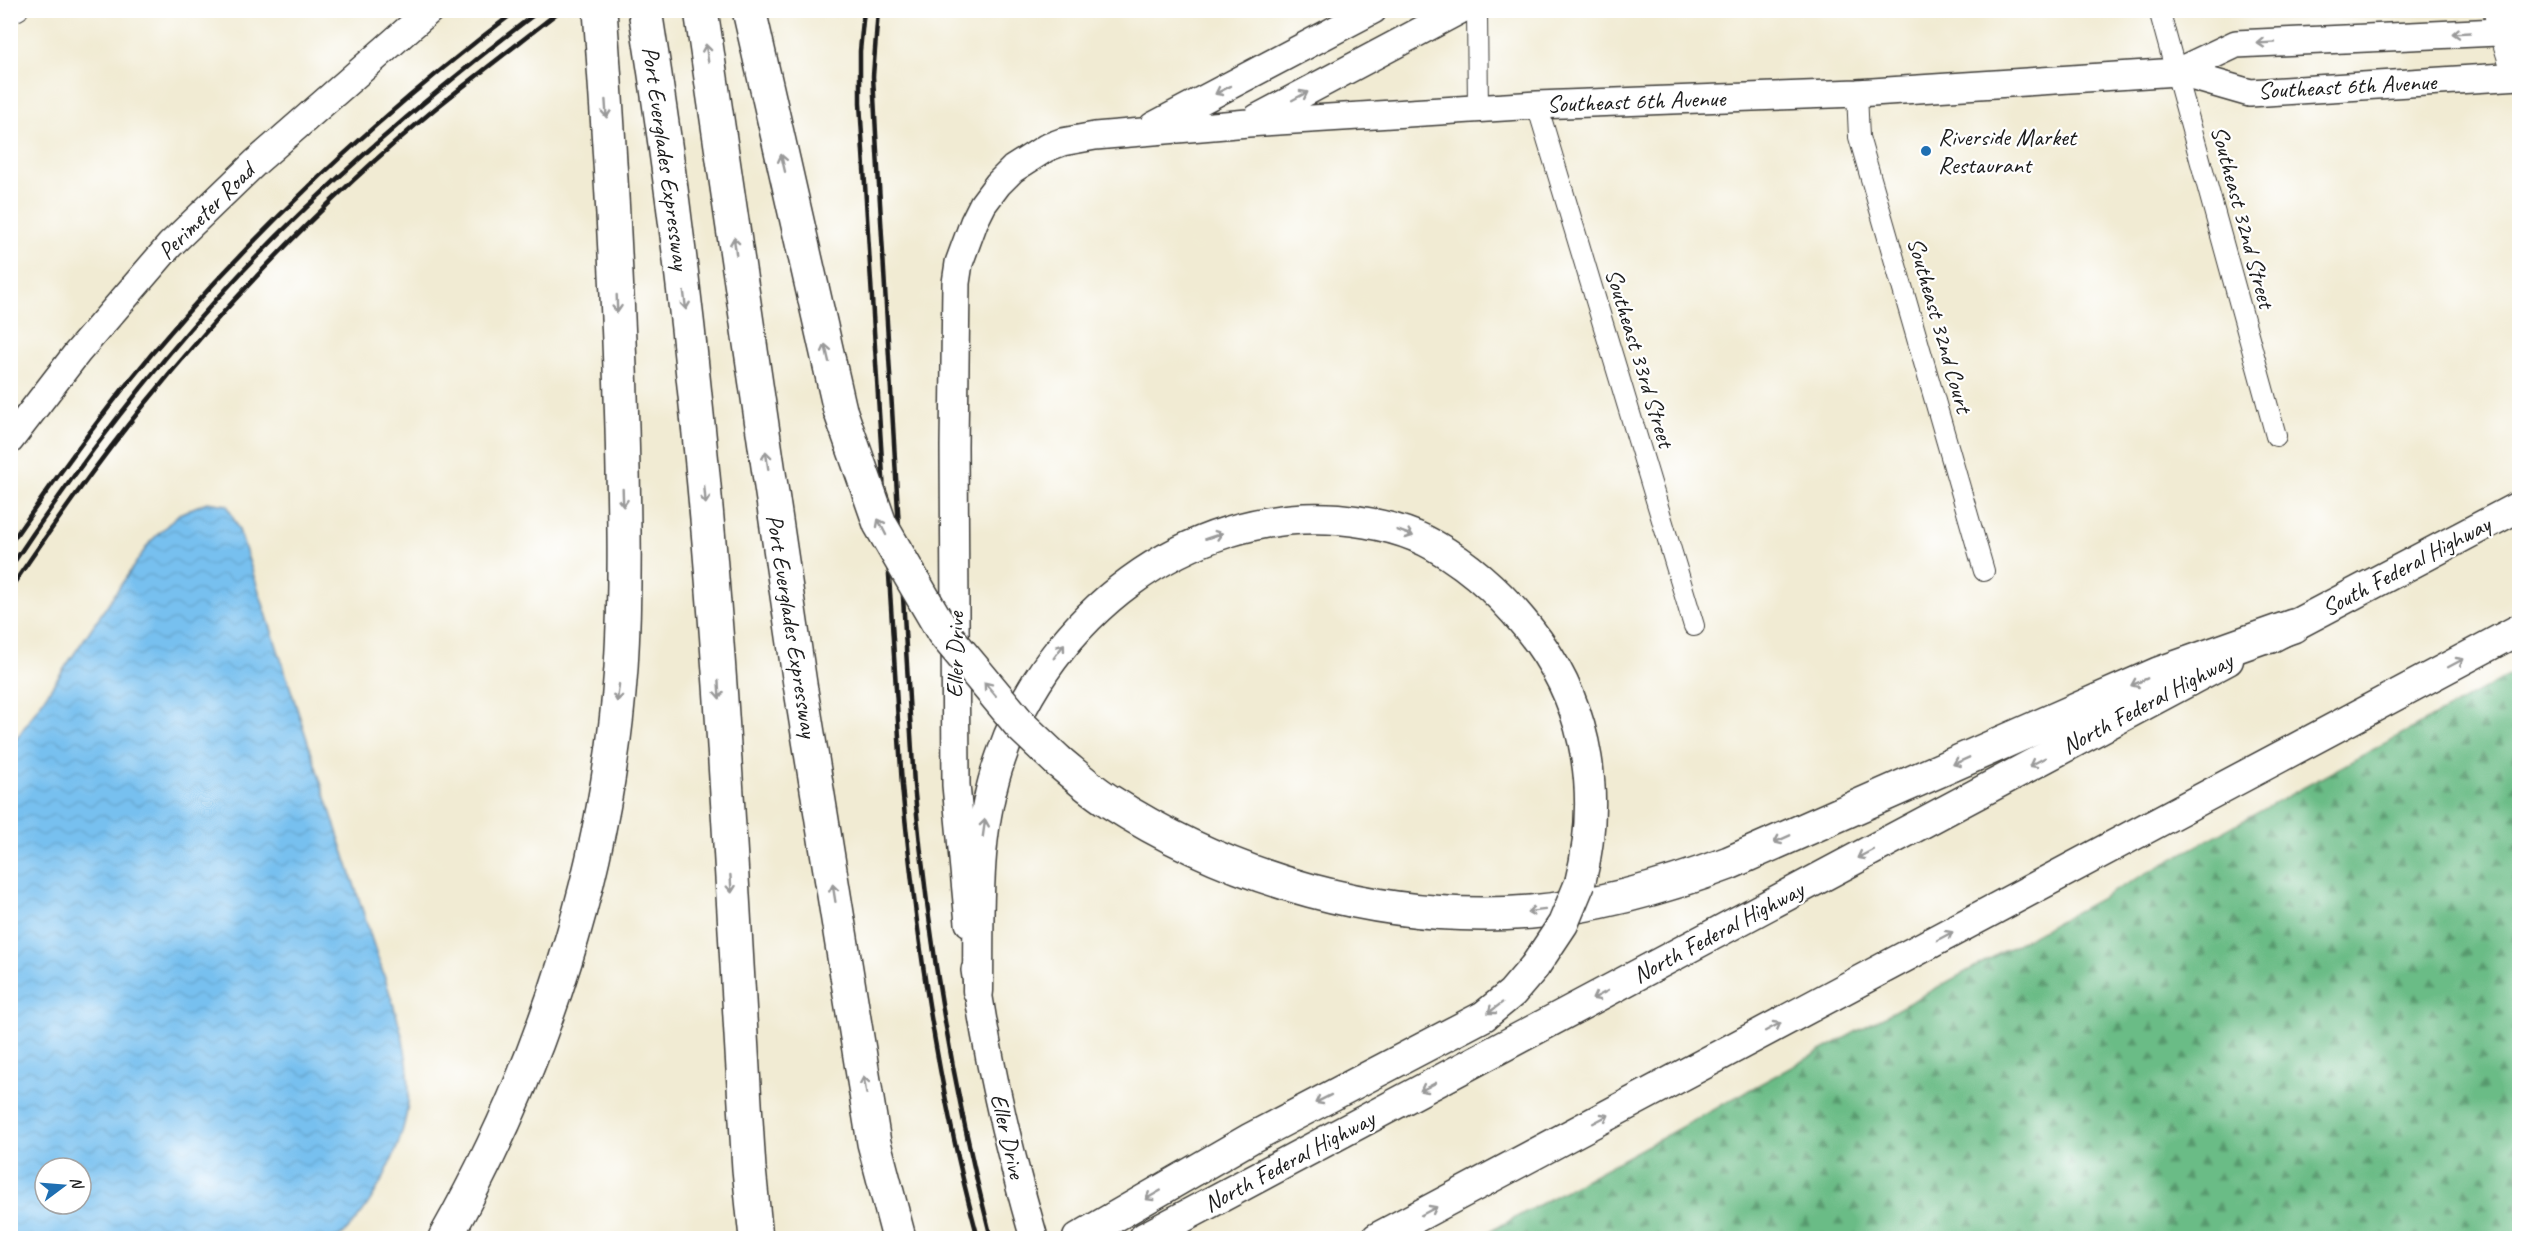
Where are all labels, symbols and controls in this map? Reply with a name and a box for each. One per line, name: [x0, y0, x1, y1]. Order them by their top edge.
one-way arrow: [2452, 28, 2472, 39]
one-way arrow: [2257, 37, 2277, 48]
street label: Port Everglades Expressway: [635, 44, 697, 273]
one-way arrow: [702, 44, 713, 63]
street label: Southeast 6th Avenue: [2257, 66, 2439, 106]
street label: Southeast 6th Avenue: [1546, 83, 1728, 119]
one-way arrow: [1214, 85, 1232, 97]
one-way arrow: [1291, 90, 1308, 102]
one-way arrow: [601, 98, 612, 118]
place label: Riverside Market Restaurant: [1938, 122, 2078, 180]
street label: Southeast 32nd Street: [2204, 123, 2282, 313]
marker: Riverside Market Restaurant: [1919, 144, 1933, 158]
street label: Perimeter Road: [151, 154, 263, 266]
one-way arrow: [777, 154, 788, 173]
street label: Southeast 32nd Court: [1901, 234, 1980, 418]
one-way arrow: [730, 236, 741, 256]
street label: Southeast 33rd Street: [1599, 265, 1682, 453]
one-way arrow: [680, 291, 691, 311]
one-way arrow: [612, 293, 623, 313]
one-way arrow: [820, 344, 832, 363]
one-way arrow: [761, 450, 772, 470]
one-way arrow: [699, 485, 710, 505]
one-way arrow: [618, 488, 629, 508]
street label: South Federal Highway: [2317, 508, 2497, 623]
street label: Port Everglades Expressway: [760, 513, 825, 741]
one-way arrow: [876, 518, 888, 536]
one-way arrow: [1395, 528, 1414, 539]
one-way arrow: [1204, 530, 1223, 541]
street label: Eller Drive: [940, 610, 970, 698]
one-way arrow: [1053, 643, 1065, 659]
street label: North Federal Highway: [2057, 645, 2239, 761]
one-way arrow: [2447, 657, 2464, 669]
one-way arrow: [2131, 677, 2149, 688]
one-way arrow: [714, 679, 725, 699]
one-way arrow: [983, 682, 997, 697]
one-way arrow: [612, 683, 623, 703]
one-way arrow: [1952, 755, 1970, 767]
one-way arrow: [2029, 757, 2047, 768]
one-way arrow: [978, 819, 989, 839]
one-way arrow: [1774, 834, 1792, 845]
one-way arrow: [1857, 848, 1874, 860]
one-way arrow: [726, 874, 737, 894]
street label: North Federal Highway: [1628, 874, 1810, 990]
one-way arrow: [828, 883, 839, 903]
one-way arrow: [1526, 905, 1546, 916]
one-way arrow: [1936, 930, 1953, 942]
one-way arrow: [1592, 990, 1610, 1001]
one-way arrow: [1487, 1001, 1503, 1014]
one-way arrow: [1763, 1021, 1781, 1033]
one-way arrow: [859, 1076, 870, 1096]
one-way arrow: [1420, 1081, 1438, 1093]
street label: Eller Drive: [984, 1091, 1033, 1183]
one-way arrow: [1315, 1093, 1332, 1105]
street label: North Federal Highway: [1199, 1103, 1381, 1219]
one-way arrow: [1591, 1113, 1609, 1124]
north arrow: [33, 1156, 93, 1216]
text: N: [65, 1175, 88, 1193]
one-way arrow: [1145, 1189, 1162, 1201]
one-way arrow: [1419, 1205, 1437, 1216]

